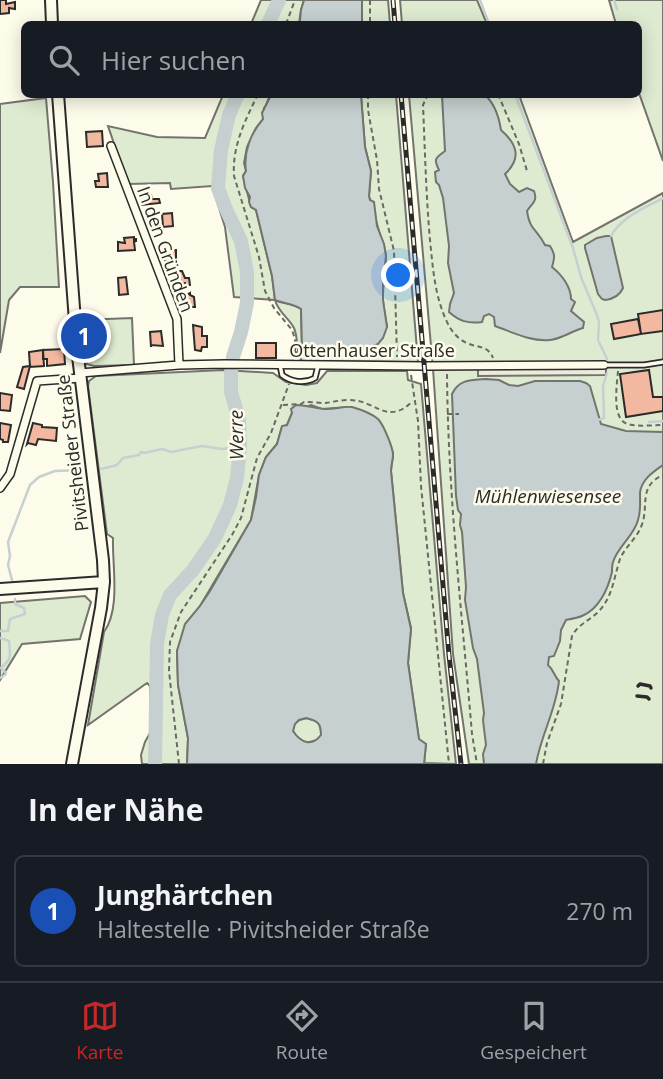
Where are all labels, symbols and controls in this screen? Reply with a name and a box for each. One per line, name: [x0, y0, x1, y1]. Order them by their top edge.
search box: [21, 21, 642, 98]
icon: search: [45, 41, 83, 79]
text: Hier suchen: [101, 42, 246, 78]
street label: In den Gründen: [132, 183, 200, 315]
your location: [381, 258, 415, 292]
pin: 1: [61, 310, 107, 362]
street label: Ottenhauser Straße: [289, 338, 455, 362]
street label: Pivitsheider Straße: [50, 373, 94, 533]
water label: Werre: [223, 410, 249, 460]
water label: Mühlenwiesensee: [475, 483, 621, 509]
text: In der Nähe: [28, 789, 204, 830]
text: Junghärtchen: [97, 877, 273, 913]
text: 1: [46, 895, 60, 927]
text: 270 m: [566, 895, 633, 927]
text: Haltestelle · Pivitsheider Straße: [97, 913, 430, 945]
tab: Karte: [76, 997, 124, 1065]
tab: Route: [276, 997, 328, 1065]
tab: Gespeichert: [480, 997, 587, 1065]

